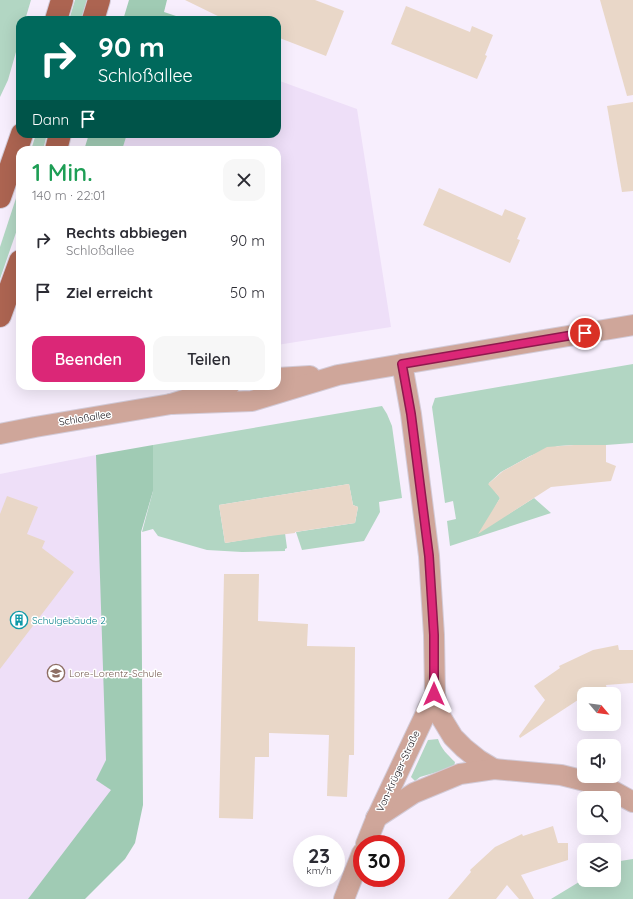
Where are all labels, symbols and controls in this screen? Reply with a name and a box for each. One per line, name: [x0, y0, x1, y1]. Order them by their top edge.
text: 90 m: [98, 29, 165, 64]
icon: right: [32, 32, 84, 84]
text: Schloßallee: [98, 64, 193, 87]
icon: arrive: [77, 108, 99, 130]
text: Dann: [32, 110, 69, 129]
text: 1 Min.: [32, 157, 93, 187]
button: close: [223, 159, 265, 201]
text: 140 m · 22:01: [32, 187, 106, 203]
text: Rechts abbiegen: [66, 223, 187, 242]
icon: right: [32, 229, 54, 251]
text: 90 m: [230, 231, 265, 250]
text: Schloßallee: [66, 242, 134, 258]
icon: arrive: [32, 281, 54, 303]
text: Ziel erreicht: [66, 283, 153, 302]
text: 50 m: [230, 283, 265, 302]
pin: [568, 316, 602, 350]
icon: arrive: [574, 322, 596, 344]
button: Beenden: [32, 336, 145, 382]
button: Teilen: [153, 336, 265, 382]
street label: Schloßallee: [58, 407, 112, 429]
building icon: Schulgebäude 2: [9, 610, 29, 630]
place label: Schulgebäude 2: [32, 614, 106, 627]
school or university icon: Lore-Lorentz-Schule: [46, 663, 66, 683]
place label: Lore-Lorentz-Schule: [69, 667, 162, 680]
position arrow: [413, 673, 455, 715]
north arrow: [577, 687, 621, 731]
map controls: [577, 687, 621, 887]
street label: Von-Krüger-Straße: [373, 728, 423, 814]
button: sound: [577, 739, 621, 783]
button: search: [577, 791, 621, 835]
speed limit sign: 30: [353, 835, 405, 887]
text: 23: [308, 843, 330, 868]
button: layers: [577, 843, 621, 887]
text: km/h: [306, 864, 332, 877]

